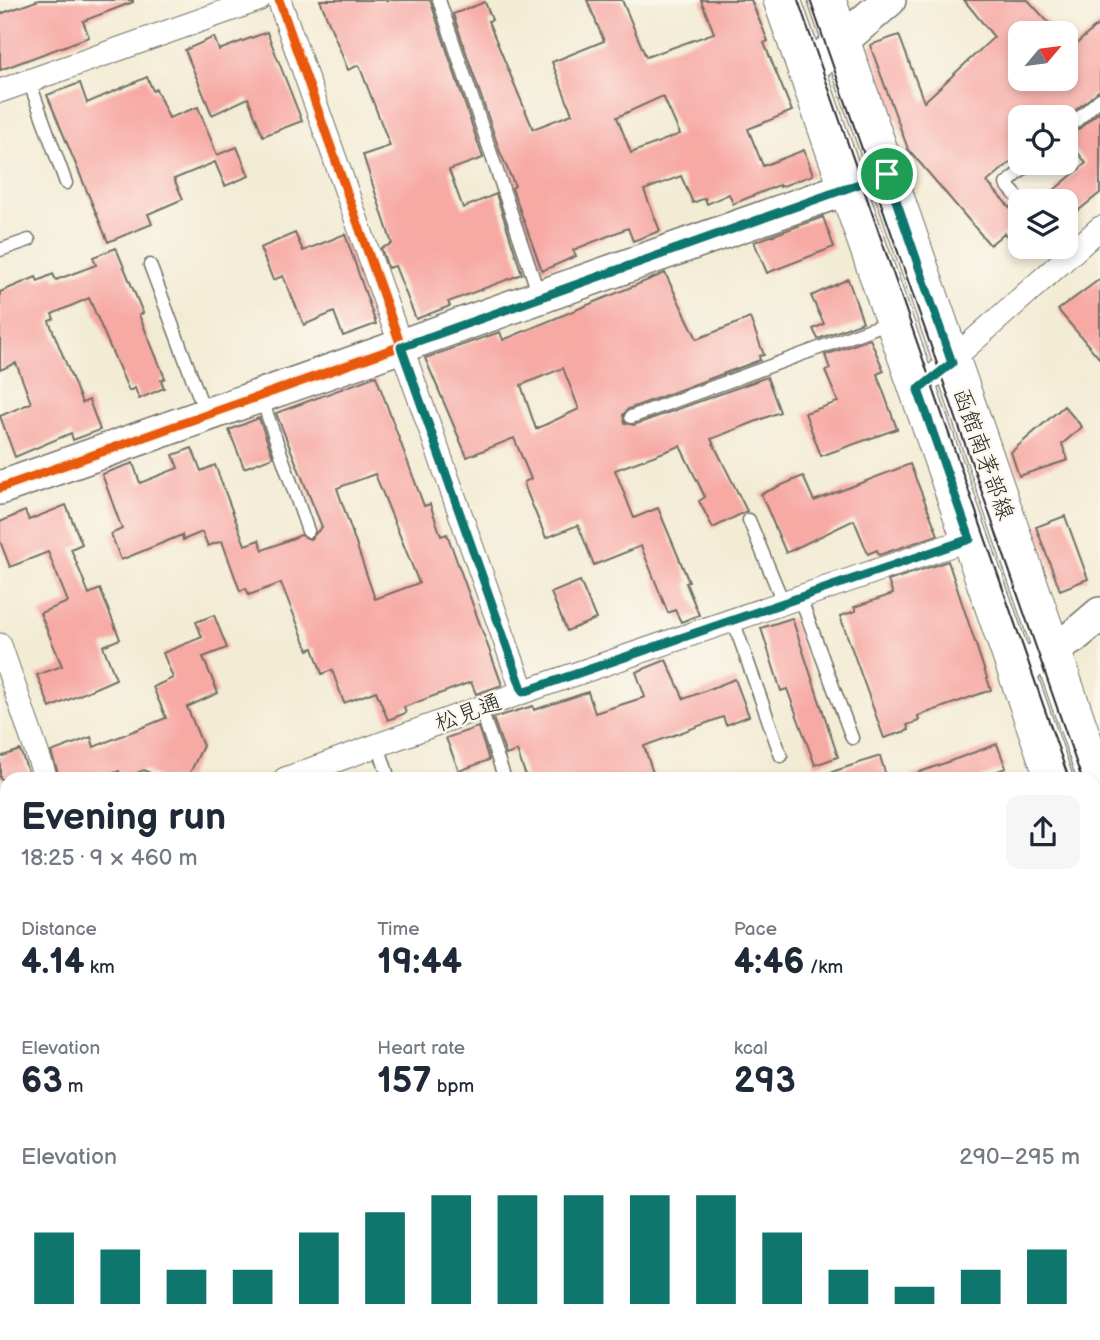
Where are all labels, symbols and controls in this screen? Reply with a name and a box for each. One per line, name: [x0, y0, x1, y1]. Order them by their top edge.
north arrow: [1008, 21, 1078, 91]
map controls: [1008, 21, 1078, 259]
button: locate: [1008, 105, 1078, 175]
pin: [857, 144, 917, 204]
icon: arrive: [868, 155, 906, 193]
button: layers: [1008, 189, 1078, 259]
street label: 函館南茅部線: [946, 385, 1020, 524]
street label: 松見通: [431, 688, 506, 738]
text: Evening run: [21, 795, 226, 840]
button: share: [1006, 795, 1080, 869]
text: 18:25 · 9 × 460 m: [21, 844, 198, 872]
text: Distance: [21, 918, 97, 941]
text: Time: [377, 918, 419, 941]
text: Pace: [734, 918, 777, 941]
text: 4.14: [21, 941, 85, 984]
text: 19:44: [377, 941, 462, 984]
text: 4:46: [734, 941, 805, 984]
text: km: [85, 956, 115, 979]
text: /km: [805, 956, 843, 979]
text: Elevation: [21, 1037, 100, 1060]
text: Heart rate: [377, 1037, 465, 1060]
text: kcal: [734, 1037, 768, 1060]
text: 63: [21, 1060, 63, 1103]
text: 157: [377, 1060, 432, 1103]
text: 293: [734, 1060, 796, 1103]
text: m: [63, 1075, 84, 1098]
text: bpm: [432, 1075, 474, 1098]
text: Elevation: [21, 1143, 117, 1171]
text: 290–295 m: [959, 1143, 1080, 1171]

